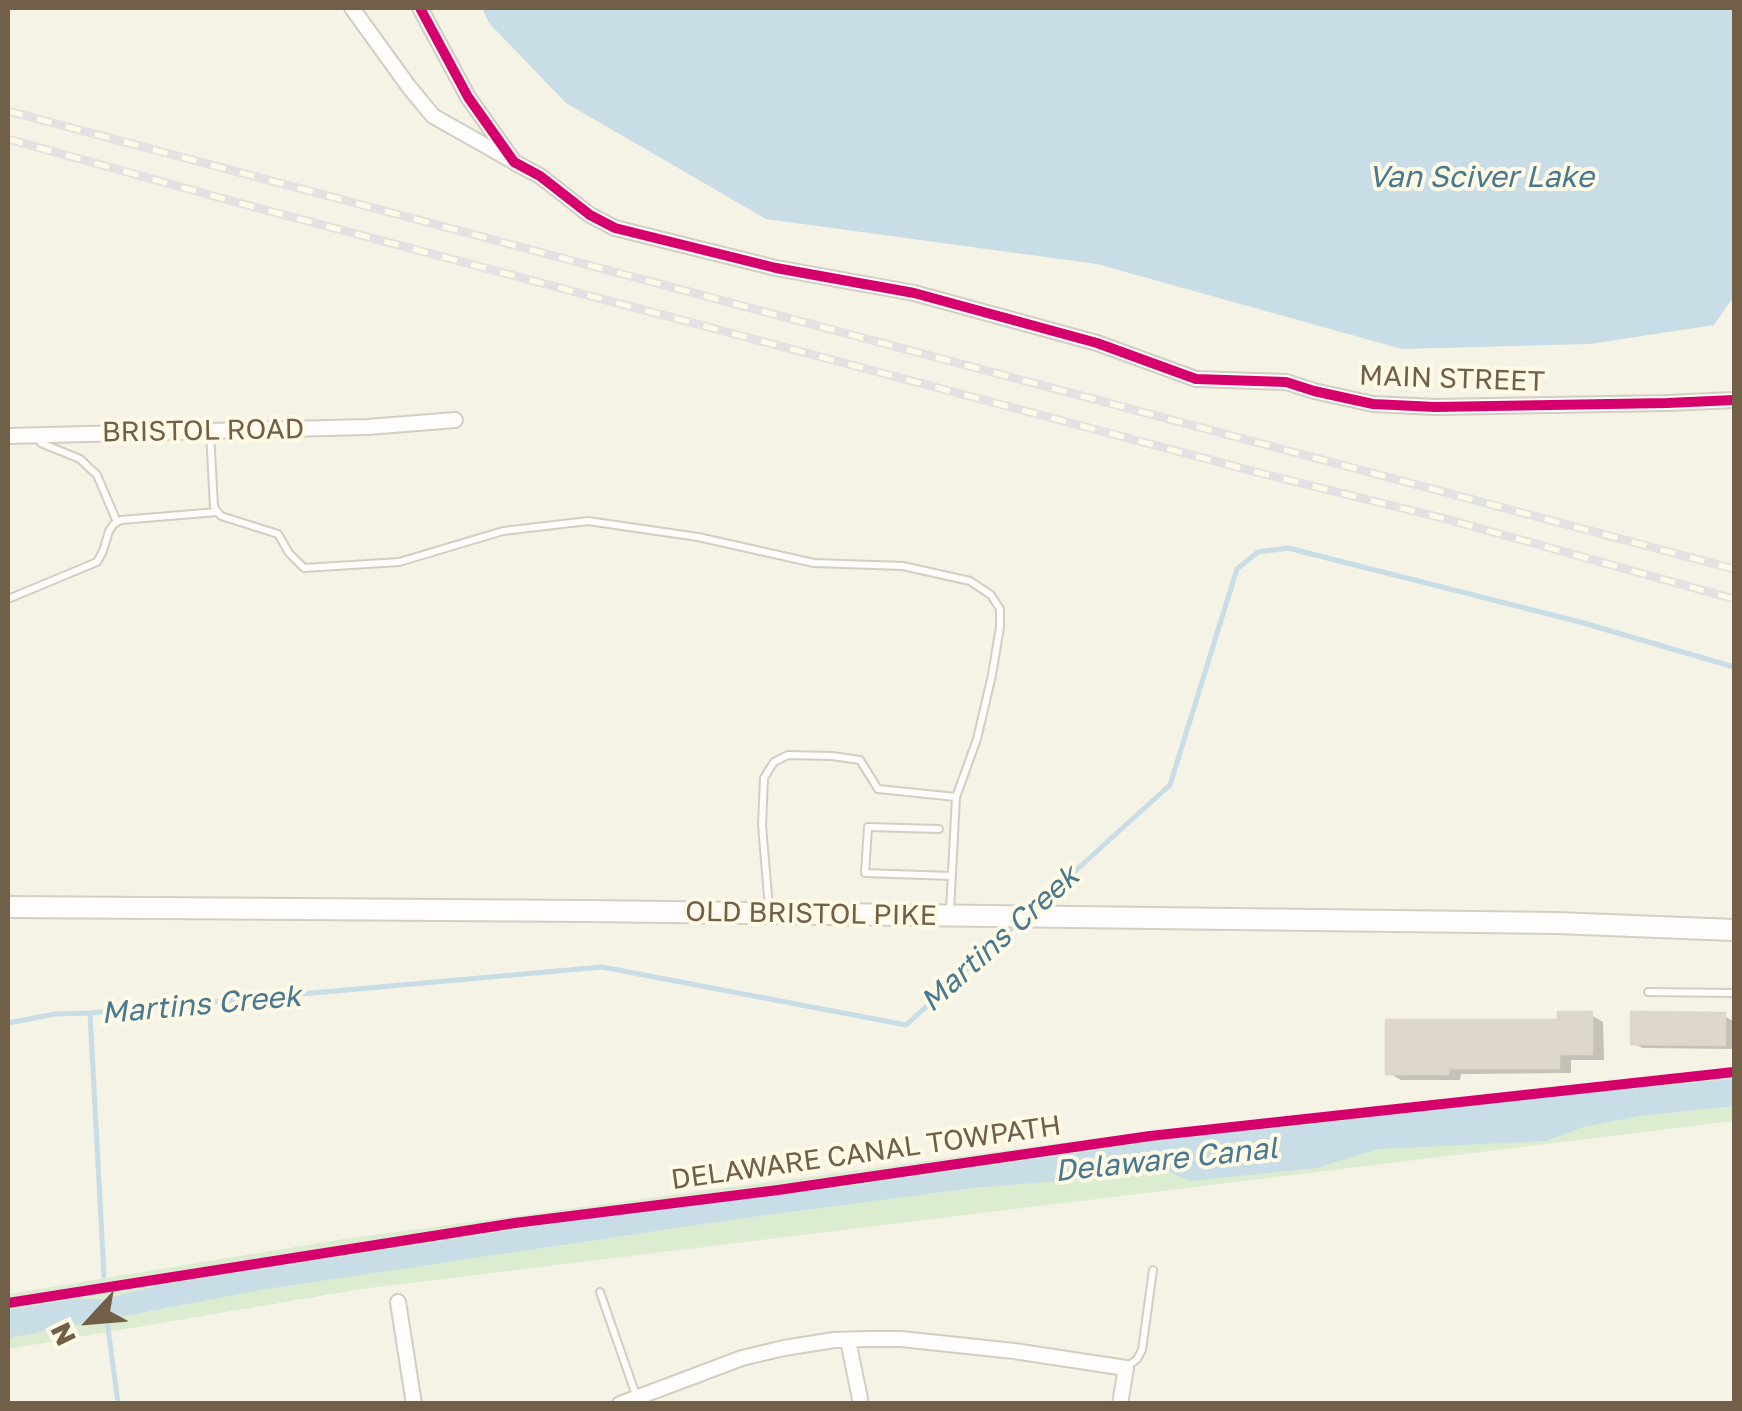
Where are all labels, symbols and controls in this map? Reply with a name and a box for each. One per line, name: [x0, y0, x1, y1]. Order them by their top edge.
water label: Van Sciver Lake: [1368, 159, 1594, 195]
street label: MAIN STREET: [1359, 359, 1545, 399]
street label: BRISTOL ROAD: [102, 412, 304, 450]
water label: Martins Creek: [913, 859, 1087, 1019]
street label: OLD BRISTOL PIKE: [685, 895, 937, 933]
water label: Martins Creek: [100, 978, 302, 1032]
street label: DELAWARE CANAL TOWPATH: [669, 1109, 1063, 1197]
water label: Delaware Canal: [1053, 1130, 1279, 1190]
north arrow: [40, 1271, 140, 1371]
text: N: [43, 1318, 82, 1351]

